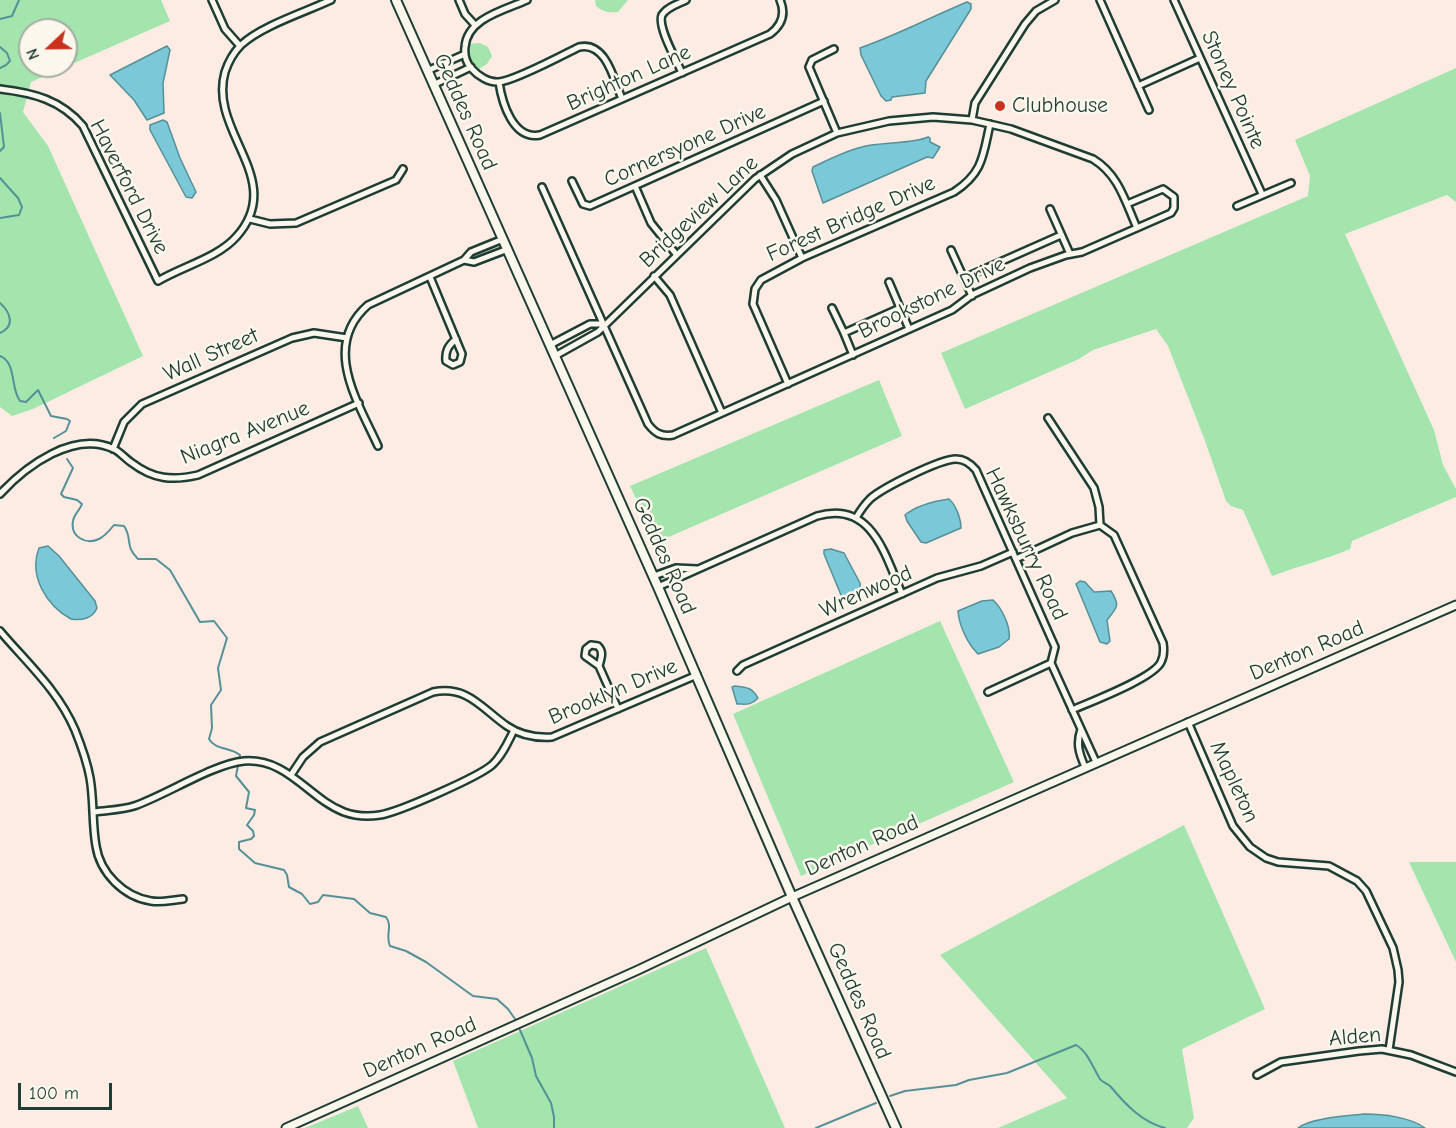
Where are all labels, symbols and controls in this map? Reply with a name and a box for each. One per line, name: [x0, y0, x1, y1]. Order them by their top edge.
north arrow: [18, 18, 78, 78]
street label: Stoney Pointe: [1195, 27, 1271, 153]
street label: Brighton Lane: [563, 39, 695, 117]
text: N: [23, 46, 43, 62]
street label: Geddes Road: [427, 49, 503, 175]
place label: Clubhouse: [1012, 93, 1108, 119]
street label: Cornersyone Drive: [600, 99, 770, 193]
marker: Clubhouse: [993, 99, 1007, 113]
street label: Haverford Drive: [84, 115, 174, 259]
street label: Bridgeview Lane: [634, 150, 764, 274]
street label: Forest Bridge Drive: [763, 170, 939, 268]
street label: Brookstone Drive: [854, 251, 1010, 345]
street label: Wall Street: [159, 322, 263, 388]
street label: Niagra Avenue: [177, 395, 313, 471]
street label: Hawksburry Road: [979, 463, 1073, 625]
street label: Geddes Road: [626, 493, 702, 619]
street label: Wrenwood: [816, 560, 916, 624]
street label: Denton Road: [1246, 615, 1368, 687]
street label: Brooklyn Drive: [545, 653, 681, 731]
street label: Mapleton: [1204, 737, 1264, 827]
street label: Denton Road: [801, 809, 923, 883]
street label: Geddes Road: [821, 938, 897, 1064]
street label: Denton Road: [359, 1011, 481, 1085]
street label: Alden: [1328, 1022, 1382, 1052]
scale bar: [21, 1071, 116, 1109]
text: 100 m: [29, 1083, 79, 1104]

